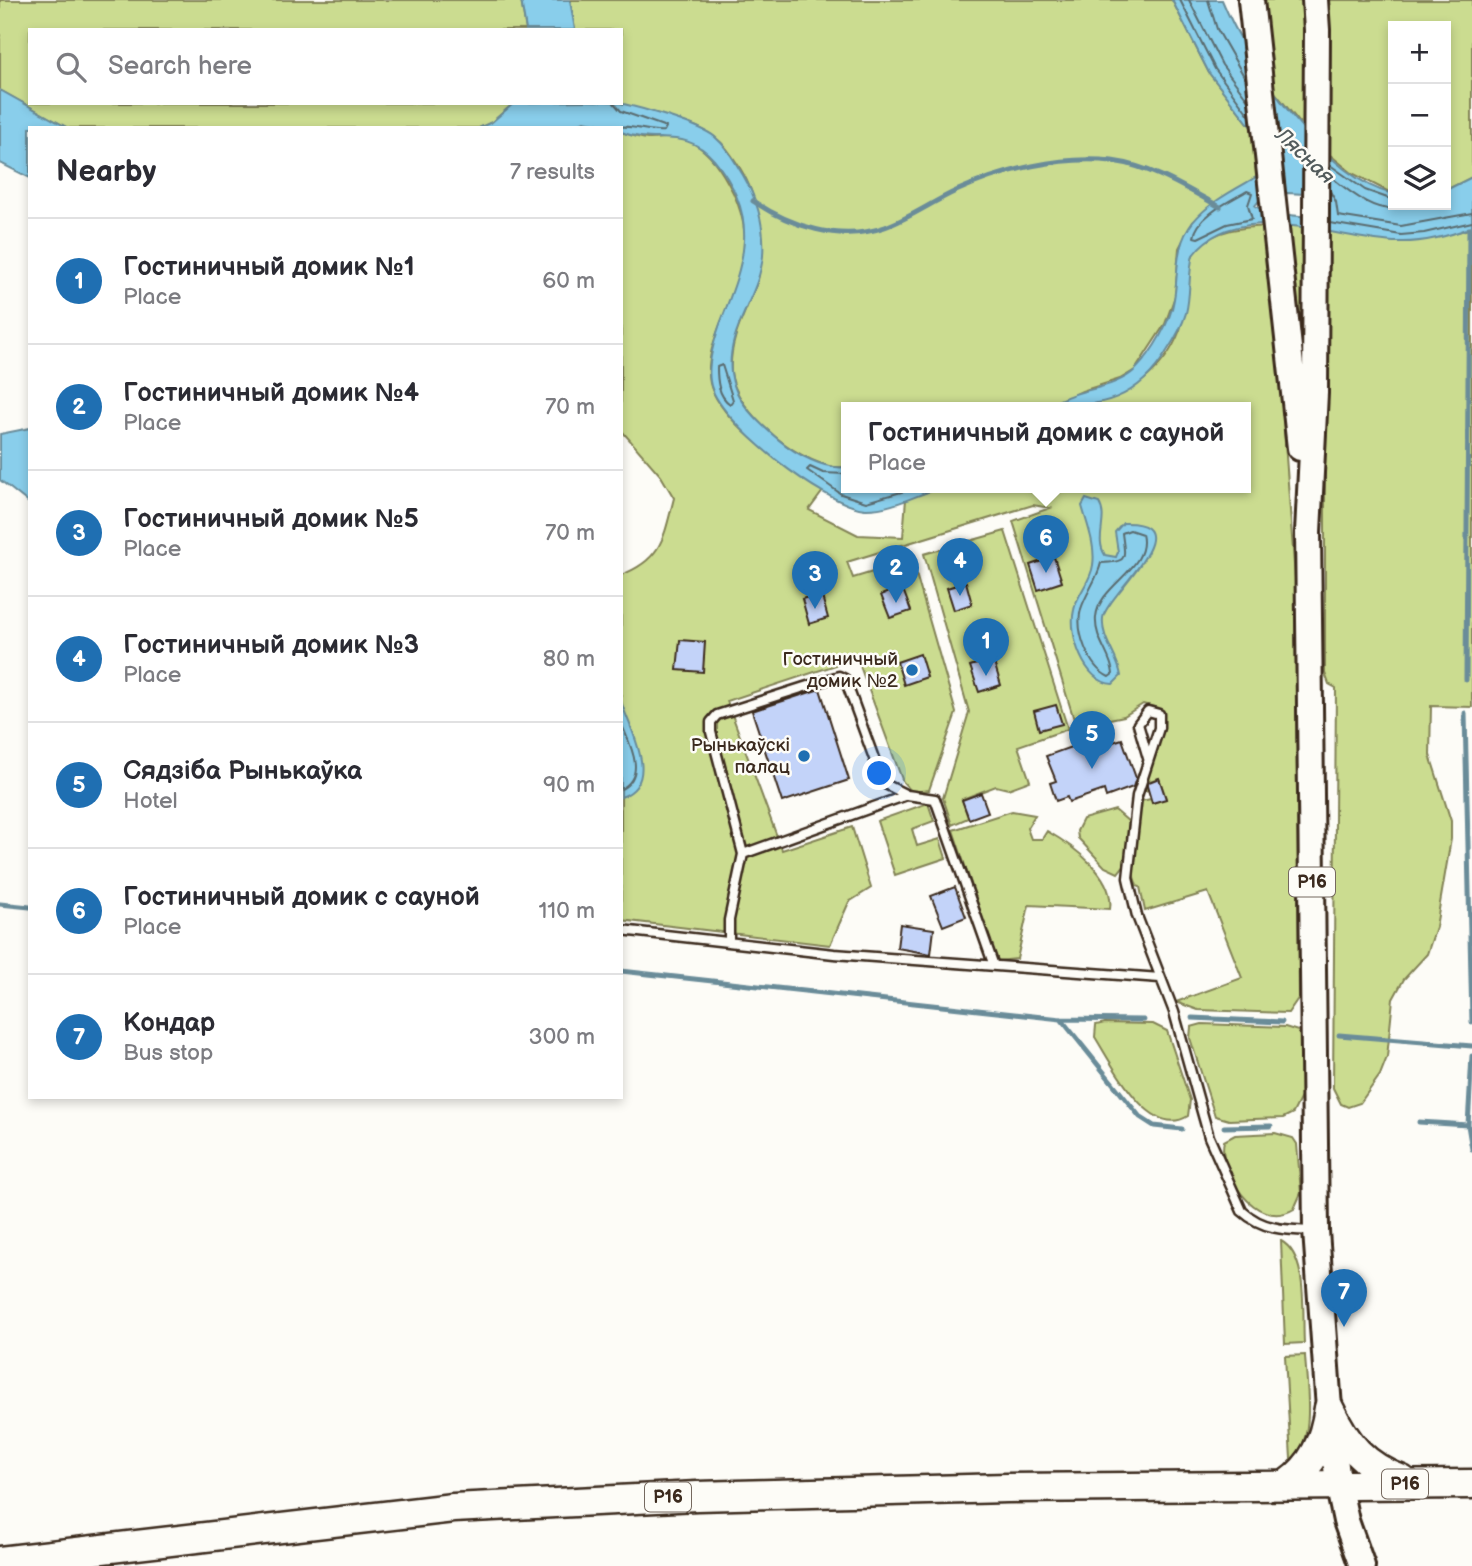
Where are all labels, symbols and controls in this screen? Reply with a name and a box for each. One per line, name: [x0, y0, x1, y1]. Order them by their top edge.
map controls: [1388, 21, 1451, 210]
button: +: [1388, 21, 1451, 84]
search box: [28, 28, 623, 105]
icon: search: [52, 48, 90, 86]
text: Search here: [108, 51, 252, 82]
button: −: [1388, 84, 1451, 147]
water label: Лясная: [1269, 121, 1340, 190]
button: layers: [1388, 147, 1451, 210]
text: Nearby: [56, 154, 156, 190]
text: 7 results: [510, 158, 595, 186]
text: Гостиничный домик №1: [123, 252, 415, 283]
text: 1: [74, 267, 84, 295]
text: 60 m: [542, 267, 595, 295]
text: Place: [123, 283, 181, 311]
text: Гостиничный домик №4: [123, 378, 419, 409]
text: 2: [72, 393, 86, 421]
text: 70 m: [545, 393, 595, 421]
popup: [841, 402, 1251, 493]
text: Place: [123, 409, 181, 437]
text: Гостиничный домик с сауной: [868, 418, 1224, 449]
text: Place: [868, 449, 926, 477]
text: Гостиничный домик №5: [123, 504, 419, 535]
pin: 6: [1023, 515, 1069, 573]
text: 3: [72, 519, 86, 547]
text: 70 m: [545, 519, 595, 547]
text: Place: [123, 535, 181, 563]
pin: 4: [937, 538, 983, 596]
pin: 2: [873, 545, 919, 603]
pin: 3: [792, 551, 838, 609]
pin: 1: [963, 618, 1009, 676]
text: Гостиничный домик №3: [123, 630, 419, 661]
text: 4: [72, 645, 86, 673]
text: 80 m: [543, 645, 595, 673]
place label: Гостиничный домик №2: [782, 648, 899, 693]
text: Place: [123, 661, 181, 689]
marker: Гостиничный домик №2: [904, 662, 920, 678]
pin: 5: [1069, 711, 1115, 769]
place label: Рынькаўскi палац: [690, 734, 790, 779]
marker: Рынькаўскi палац: [796, 748, 812, 764]
text: Сядзіба Рынькаўка: [123, 756, 362, 787]
your location: [862, 756, 896, 790]
text: 5: [72, 771, 86, 799]
text: 90 m: [543, 771, 595, 799]
text: Hotel: [123, 787, 178, 815]
road number: Р16: [1289, 868, 1335, 897]
text: Гостиничный домик с сауной: [123, 882, 480, 913]
text: 6: [72, 897, 86, 925]
text: 110 m: [538, 897, 595, 925]
text: Place: [123, 913, 181, 941]
text: Кондар: [123, 1008, 215, 1039]
text: 7: [73, 1023, 85, 1051]
text: 300 m: [529, 1023, 595, 1051]
text: Bus stop: [123, 1039, 213, 1067]
pin: 7: [1321, 1269, 1367, 1327]
road number: Р16: [1382, 1470, 1428, 1498]
road number: Р16: [645, 1482, 691, 1512]

